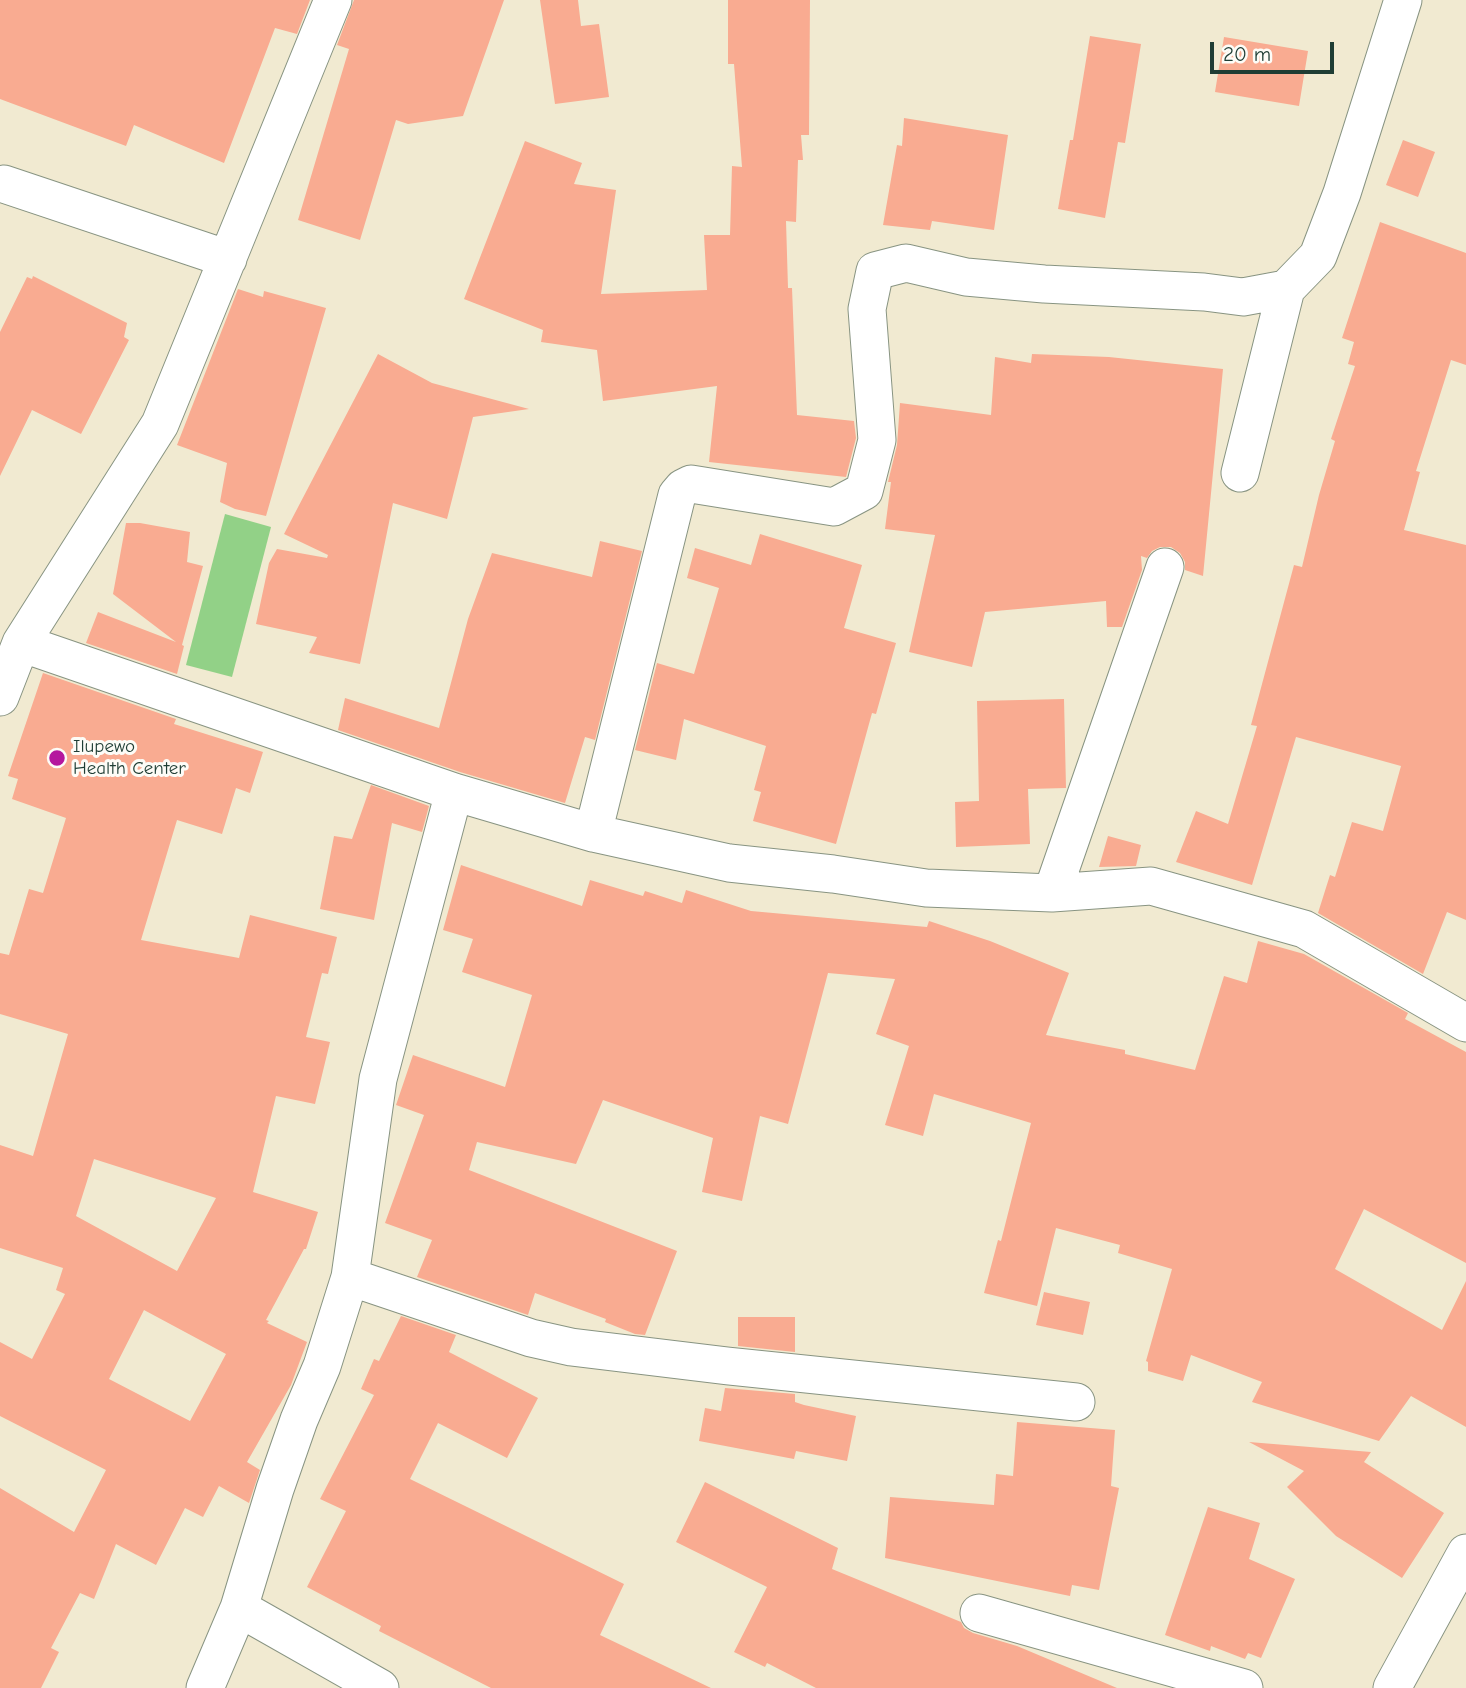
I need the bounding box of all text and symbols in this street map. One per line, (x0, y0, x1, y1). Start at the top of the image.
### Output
scale bar (1214, 28, 1338, 72)
text: 20 m (1223, 42, 1271, 66)
place label: Ilupewo Health Center (73, 736, 186, 780)
marker: Ilupewo Health Center (47, 748, 67, 768)

